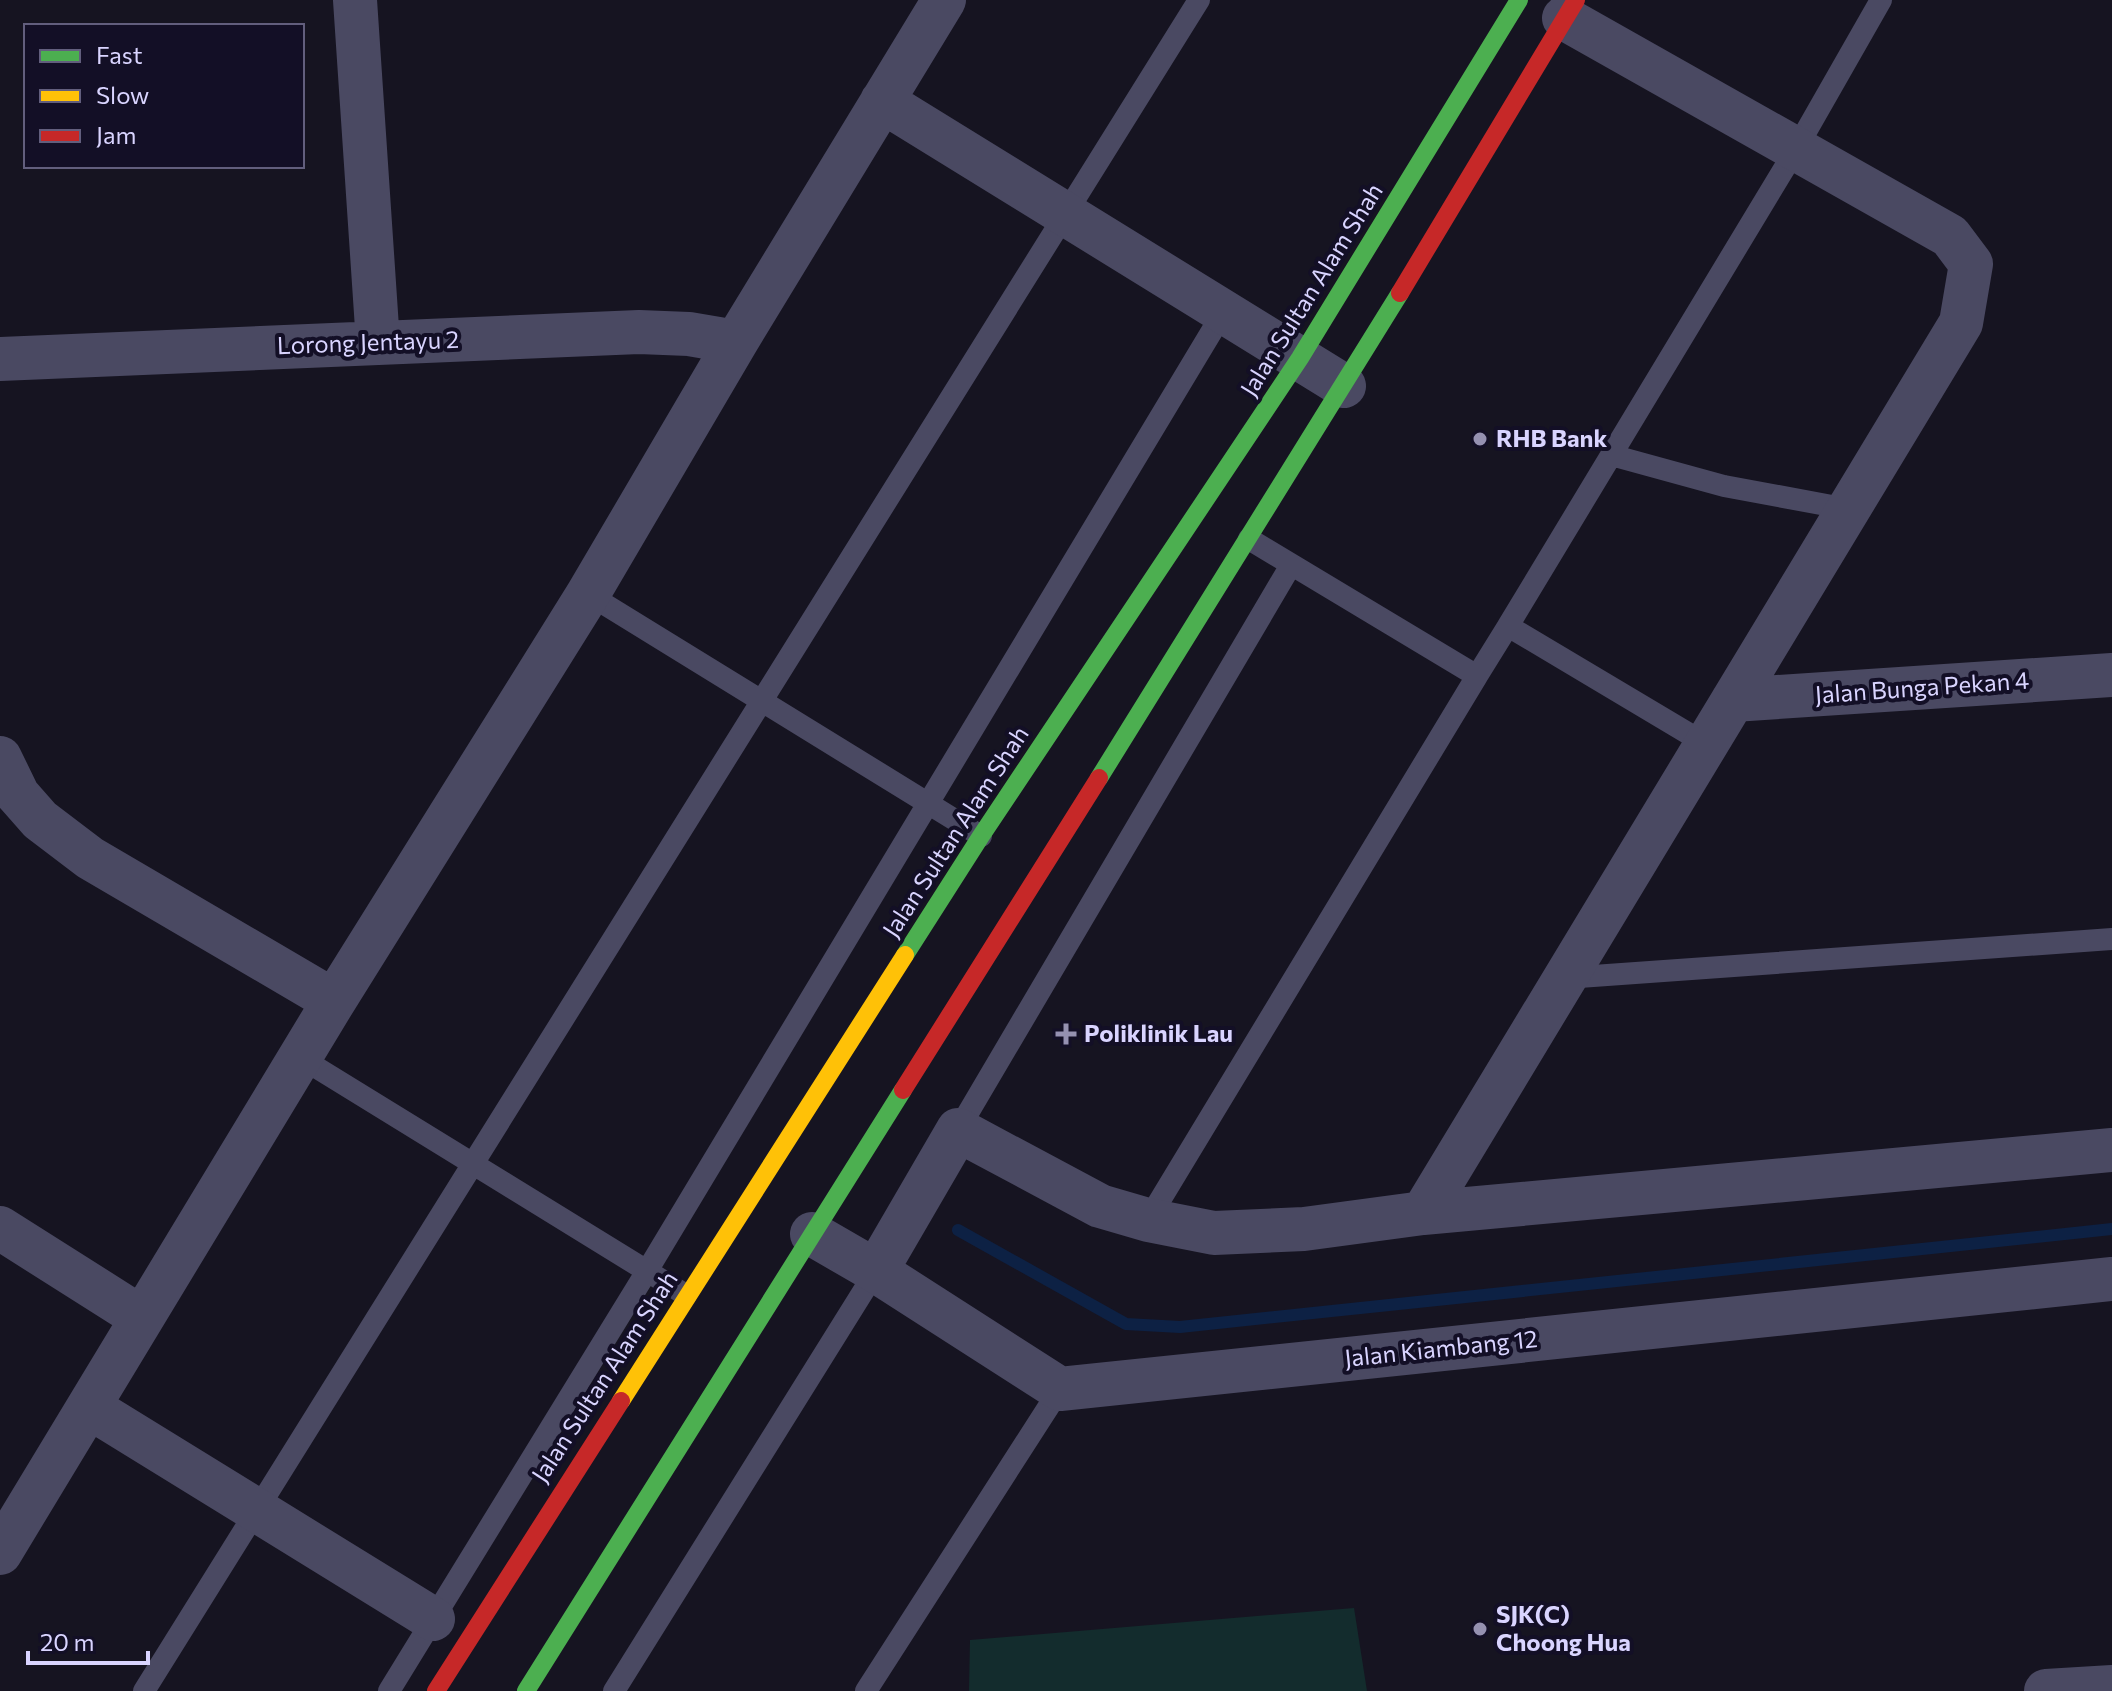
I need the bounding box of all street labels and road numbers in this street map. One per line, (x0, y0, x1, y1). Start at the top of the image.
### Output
street label: Jalan Sultan Alam Shah (1233, 177, 1388, 401)
street label: Lorong Jentayu 2 (276, 324, 459, 359)
street label: Jalan Bunga Pekan 4 (1814, 665, 2030, 708)
street label: Jalan Sultan Alam Shah (876, 720, 1034, 942)
street label: Jalan Sultan Alam Shah (525, 1265, 683, 1487)
street label: Jalan Kiambang 12 (1343, 1323, 1539, 1372)

